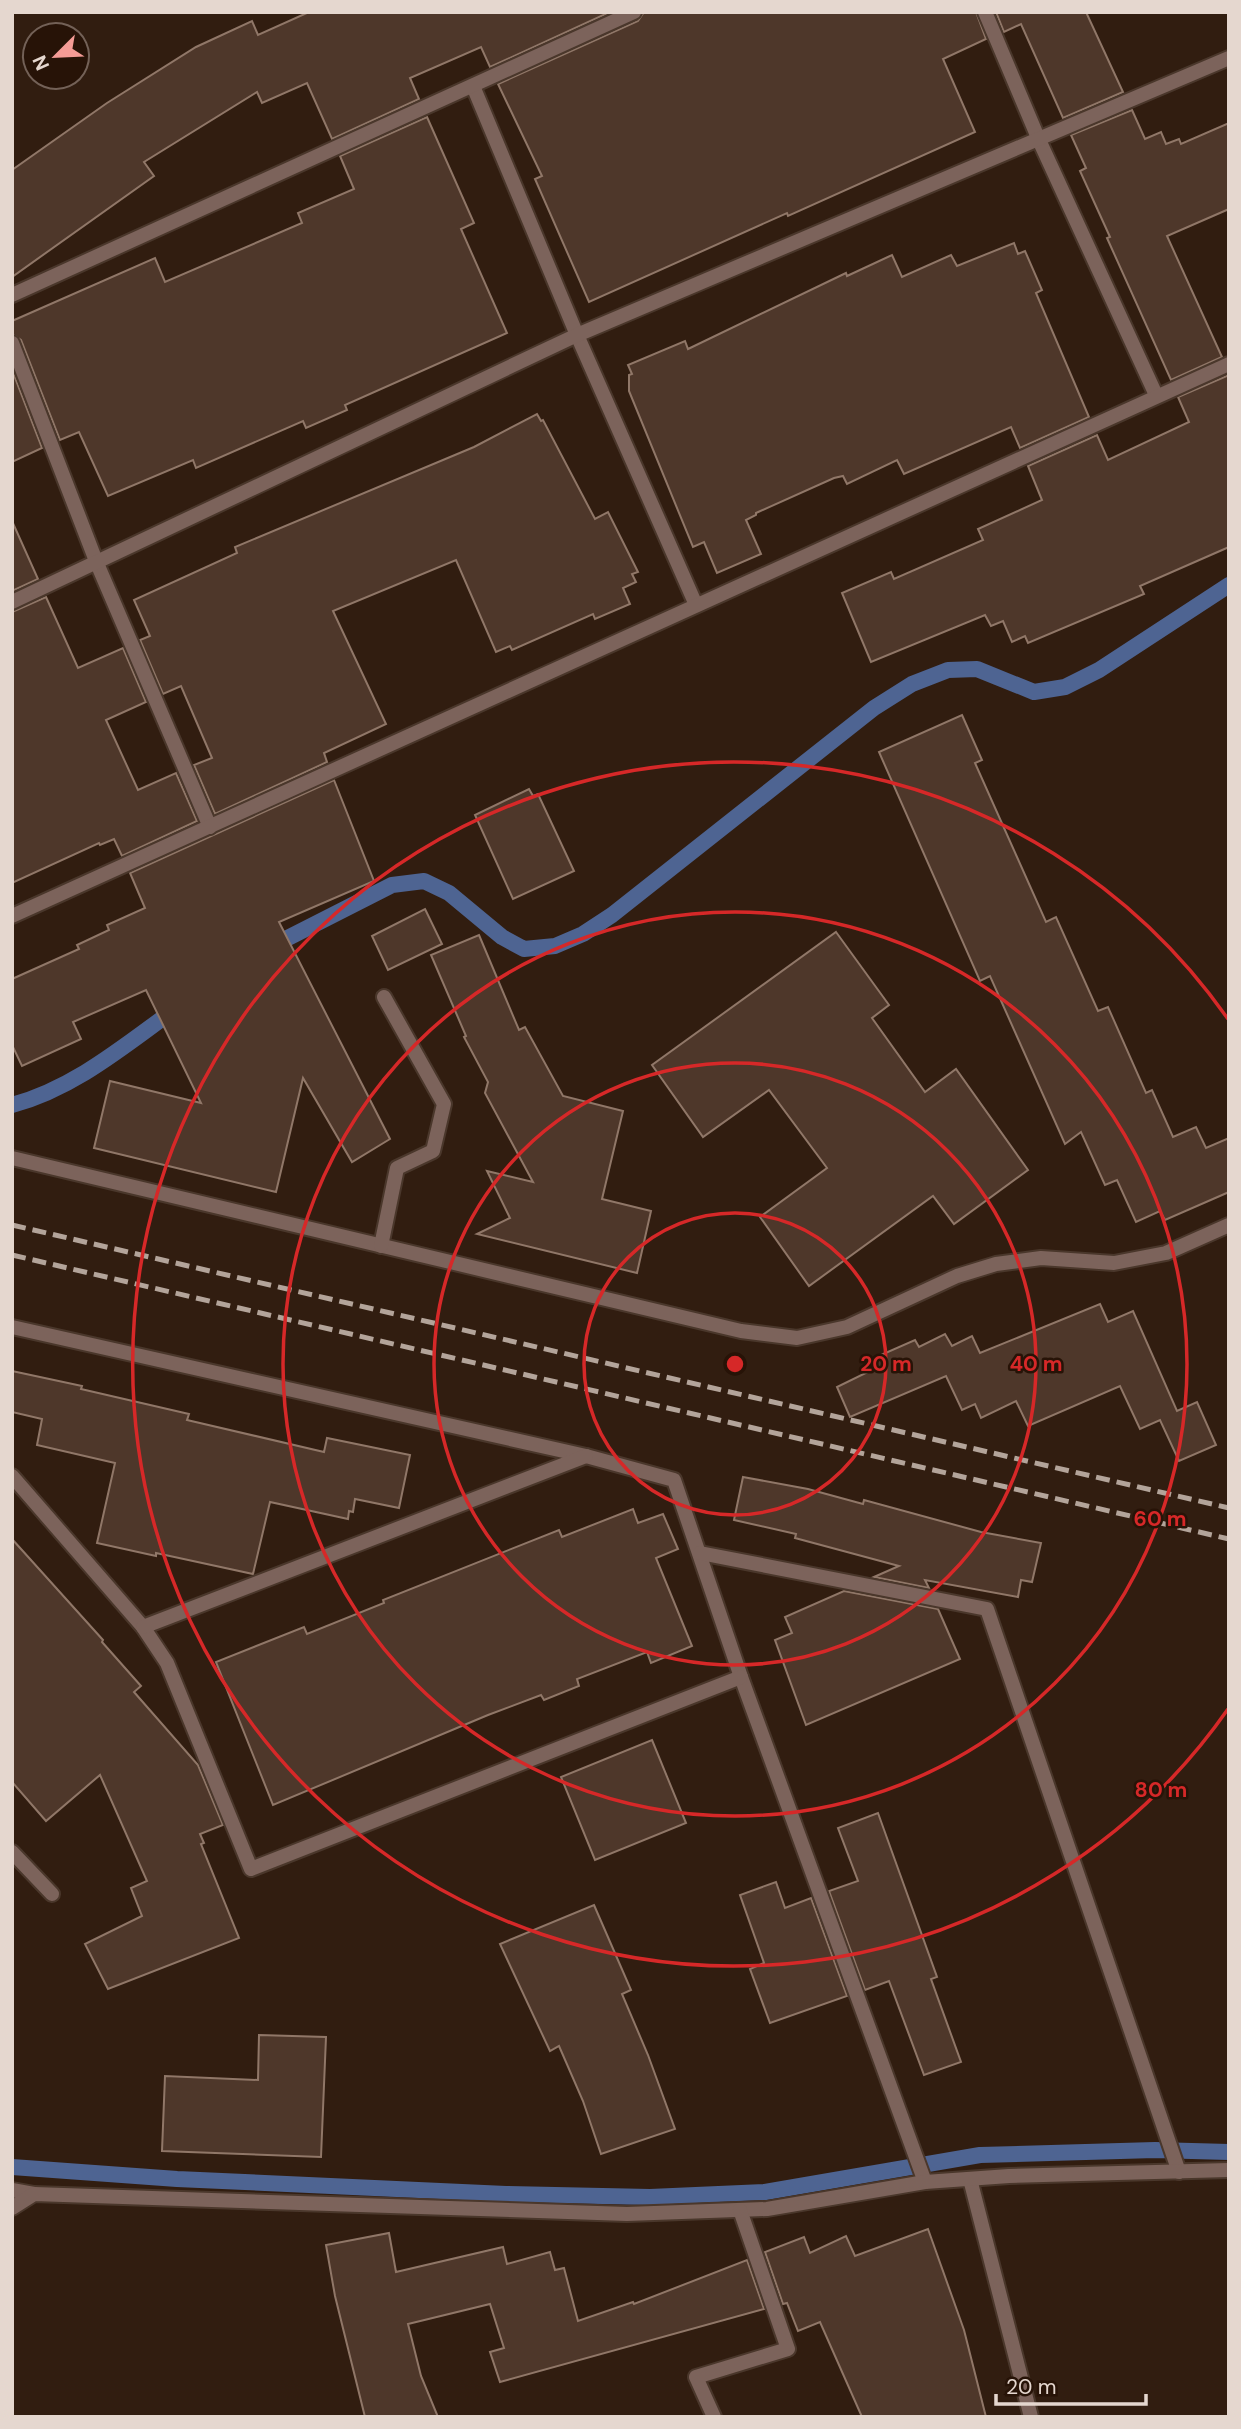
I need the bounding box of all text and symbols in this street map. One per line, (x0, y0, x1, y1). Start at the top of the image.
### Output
north arrow (21, 21, 91, 91)
text: N (27, 51, 55, 74)
text: 20 m (860, 1350, 912, 1378)
text: 40 m (1009, 1350, 1063, 1378)
centre of rings (723, 1352, 747, 1376)
text: 60 m (1134, 1505, 1186, 1533)
text: 80 m (1135, 1776, 1187, 1804)
scale bar (996, 2362, 1146, 2406)
text: 20 m (1006, 2373, 1057, 2401)

